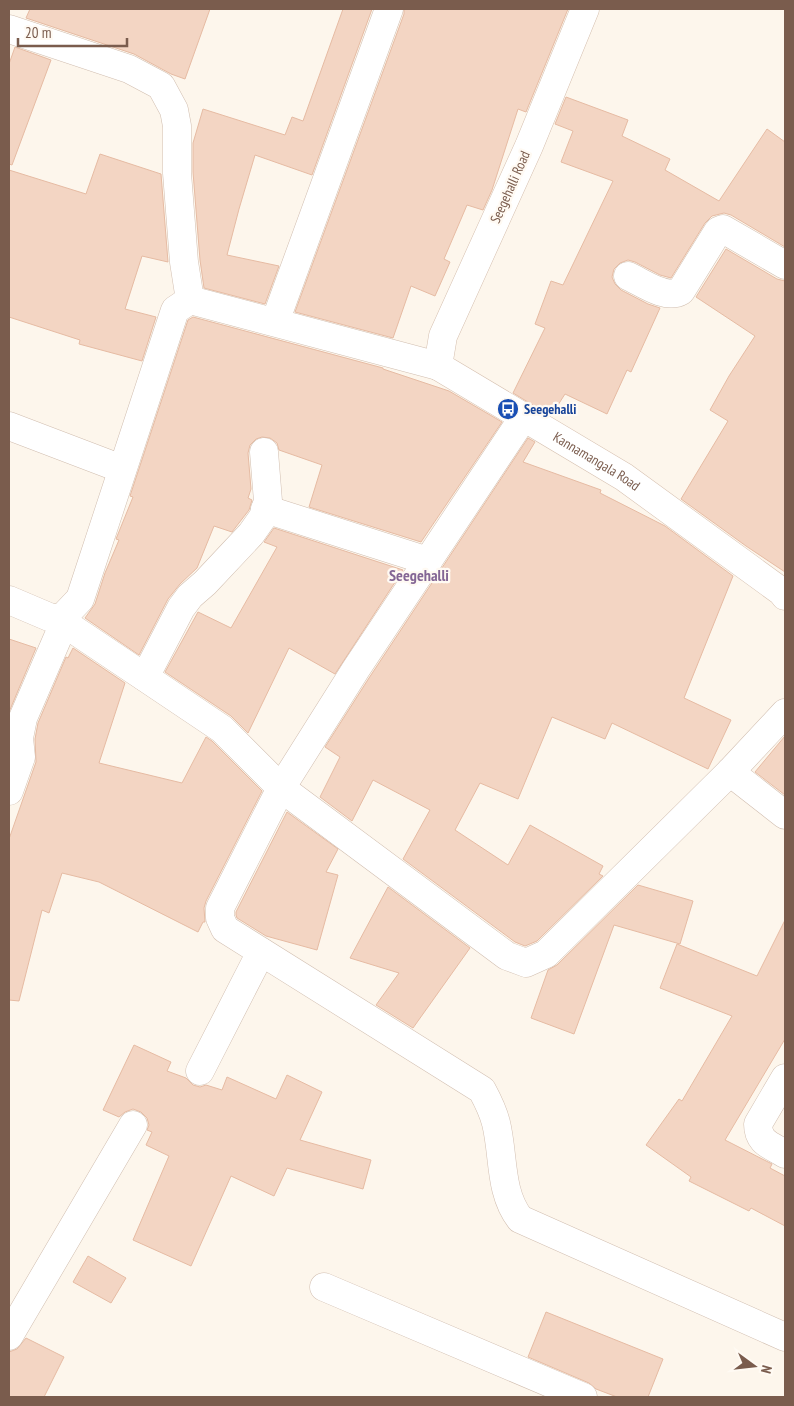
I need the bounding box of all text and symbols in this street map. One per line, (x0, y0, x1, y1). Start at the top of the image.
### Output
scale bar (18, 15, 126, 47)
text: 20 m (25, 23, 51, 42)
street label: Seegehalli Road (486, 148, 534, 226)
bus stop icon: Seegehalli (496, 397, 520, 421)
place label: Seegehalli (524, 400, 576, 418)
street label: Kannamangala Road (550, 428, 644, 495)
district label: Seegehalli (389, 565, 449, 585)
north arrow (729, 1341, 779, 1391)
text: N (757, 1363, 776, 1375)

